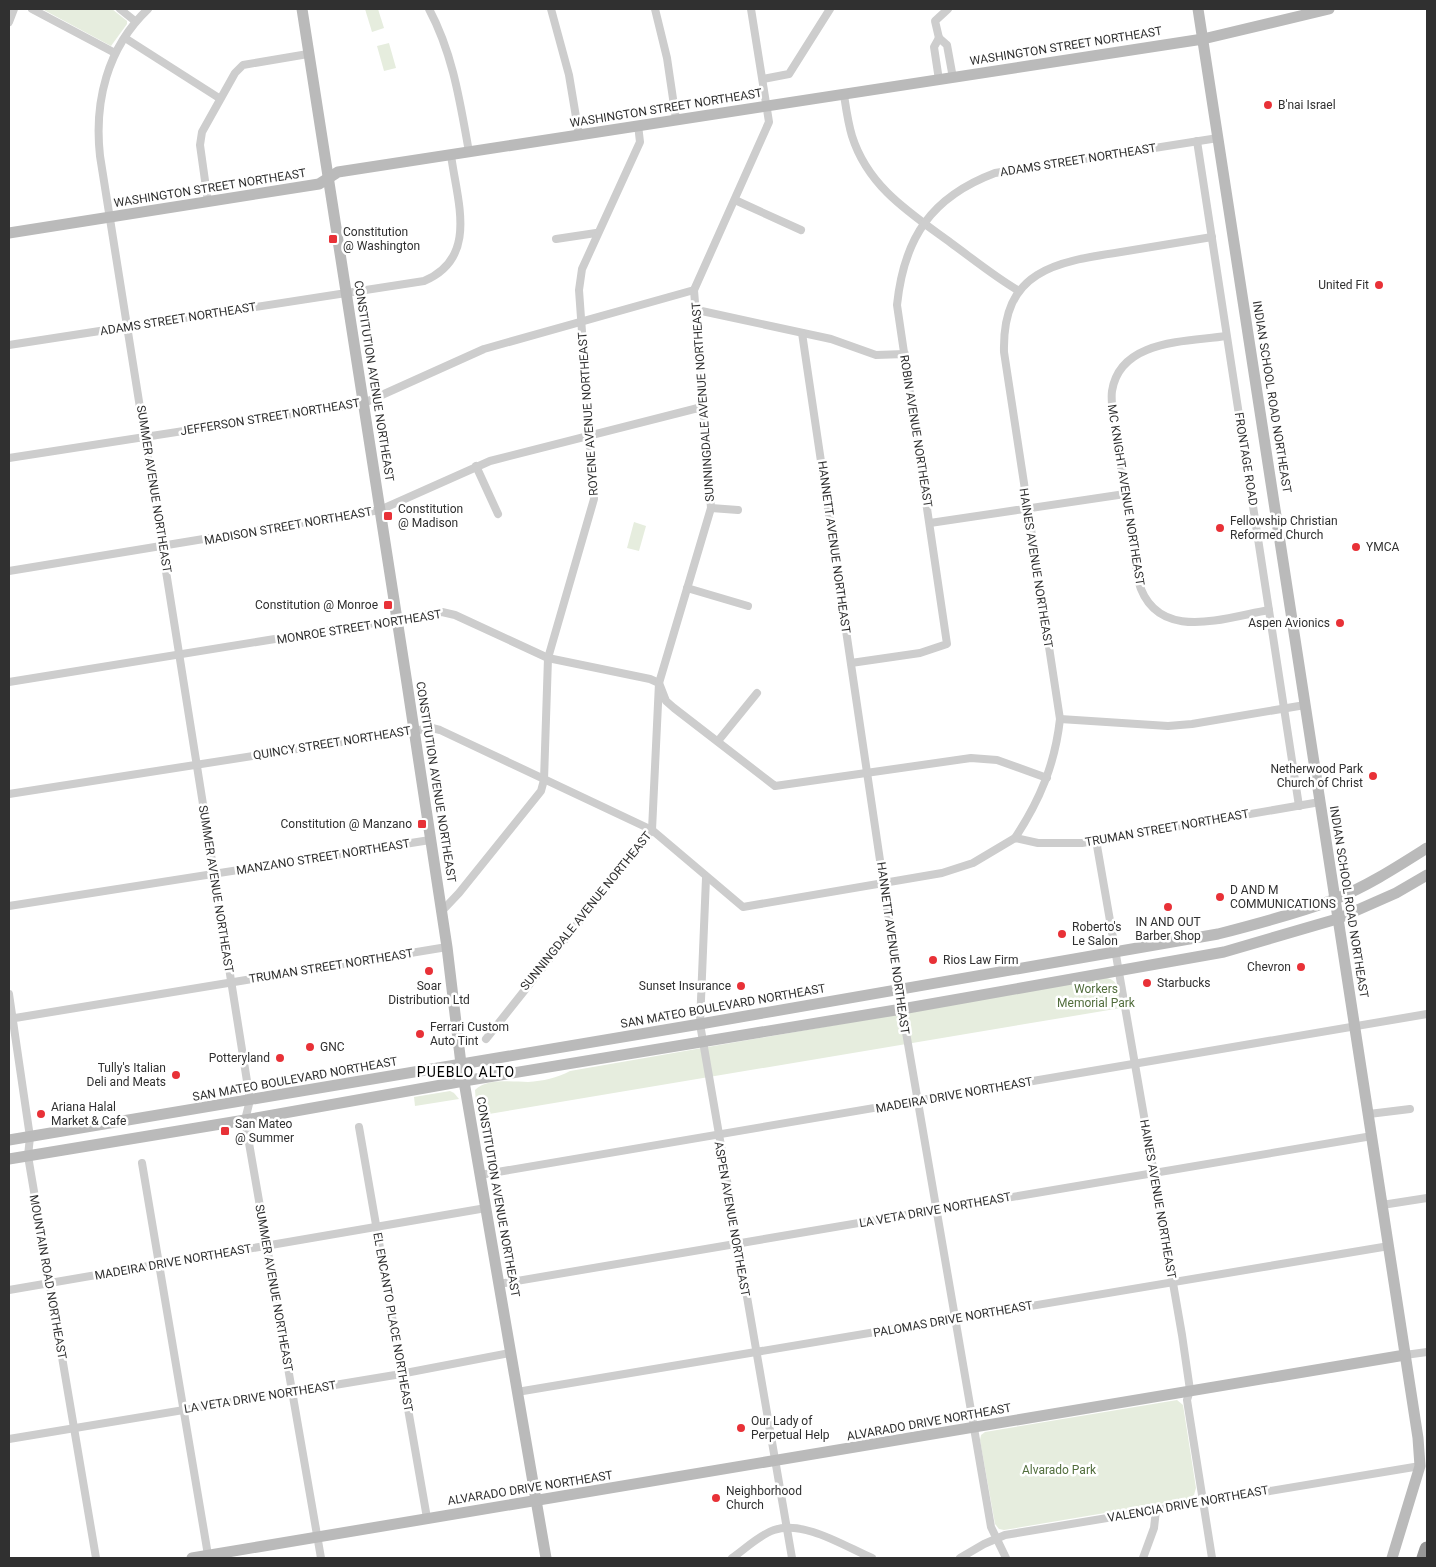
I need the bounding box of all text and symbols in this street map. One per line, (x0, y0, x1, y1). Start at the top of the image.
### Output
street label: WASHINGTON STREET NORTHEAST (969, 24, 1163, 68)
street label: WASHINGTON STREET NORTHEAST (569, 86, 763, 130)
place label: B'nai Israel (1278, 98, 1336, 112)
marker: B'nai Israel (1262, 99, 1274, 111)
street label: ADAMS STREET NORTHEAST (999, 141, 1157, 179)
street label: WASHINGTON STREET NORTHEAST (113, 166, 307, 210)
place label: Constitution @ Washington (343, 225, 420, 253)
marker: Constitution @ Washington (327, 233, 339, 245)
place label: United Fit (1318, 278, 1369, 292)
street label: CONSTITUTION AVENUE NORTHEAST (351, 279, 397, 483)
marker: United Fit (1373, 279, 1385, 291)
street label: ADAMS STREET NORTHEAST (99, 300, 257, 338)
street label: INDIAN SCHOOL ROAD NORTHEAST (1250, 300, 1294, 494)
street label: SUNNINGDALE AVENUE NORTHEAST (689, 302, 717, 502)
street label: ROYENE AVENUE NORTHEAST (575, 332, 601, 496)
street label: ROBIN AVENUE NORTHEAST (897, 354, 935, 508)
street label: JEFFERSON STREET NORTHEAST (179, 396, 361, 438)
street label: MC KNIGHT AVENUE NORTHEAST (1105, 403, 1147, 587)
street label: SUMMER AVENUE NORTHEAST (134, 404, 174, 574)
street label: FRONTAGE ROAD (1232, 411, 1260, 507)
street label: HANNETT AVENUE NORTHEAST (815, 460, 853, 634)
street label: HAINES AVENUE NORTHEAST (1016, 487, 1056, 649)
place label: Constitution @ Madison (398, 502, 463, 530)
street label: MADISON STREET NORTHEAST (203, 504, 373, 548)
marker: Constitution @ Madison (382, 510, 394, 522)
place label: Fellowship Christian Reformed Church (1230, 514, 1338, 542)
marker: Fellowship Christian Reformed Church (1214, 522, 1226, 534)
place label: YMCA (1366, 540, 1399, 554)
marker: YMCA (1350, 541, 1362, 553)
place label: Constitution @ Monroe (255, 598, 378, 612)
marker: Constitution @ Monroe (382, 599, 394, 611)
street label: MONROE STREET NORTHEAST (276, 607, 442, 647)
place label: Aspen Avionics (1248, 616, 1330, 630)
marker: Aspen Avionics (1334, 617, 1346, 629)
street label: CONSTITUTION AVENUE NORTHEAST (413, 680, 459, 884)
street label: QUINCY STREET NORTHEAST (252, 724, 412, 762)
place label: Netherwood Park Church of Christ (1270, 762, 1364, 790)
marker: Netherwood Park Church of Christ (1367, 770, 1379, 782)
street label: SUMMER AVENUE NORTHEAST (196, 804, 236, 974)
street label: INDIAN SCHOOL ROAD NORTHEAST (1327, 805, 1371, 999)
street label: TRUMAN STREET NORTHEAST (1084, 807, 1250, 849)
place label: Constitution @ Manzano (281, 817, 412, 831)
marker: Constitution @ Manzano (416, 818, 428, 830)
street label: SUNNINGDALE AVENUE NORTHEAST (518, 829, 654, 993)
street label: MANZANO STREET NORTHEAST (235, 836, 411, 878)
street label: HANNETT AVENUE NORTHEAST (874, 861, 912, 1035)
place label: D AND M COMMUNICATIONS (1230, 883, 1336, 911)
marker: D AND M COMMUNICATIONS (1214, 891, 1226, 903)
marker: IN AND OUT Barber Shop (1162, 901, 1174, 913)
place label: IN AND OUT Barber Shop (1135, 915, 1201, 943)
place label: Roberto's Le Salon (1072, 920, 1121, 948)
marker: Roberto's Le Salon (1056, 928, 1068, 940)
street label: TRUMAN STREET NORTHEAST (248, 946, 414, 986)
place label: Rios Law Firm (943, 953, 1018, 967)
marker: Rios Law Firm (927, 954, 939, 966)
place label: Chevron (1247, 960, 1291, 974)
marker: Chevron (1295, 961, 1307, 973)
marker: Soar Distribution Ltd (423, 965, 435, 977)
place label: Starbucks (1157, 976, 1211, 990)
marker: Starbucks (1141, 977, 1153, 989)
place label: Soar Distribution Ltd (388, 979, 470, 1007)
place label: Sunset Insurance (639, 979, 731, 993)
marker: Sunset Insurance (735, 980, 747, 992)
street label: SAN MATEO BOULEVARD NORTHEAST (619, 981, 827, 1031)
park label: Workers Memorial Park (1057, 982, 1136, 1010)
place label: Ferrari Custom Auto Tint (430, 1020, 509, 1048)
marker: Ferrari Custom Auto Tint (414, 1028, 426, 1040)
place label: GNC (320, 1040, 345, 1054)
marker: GNC (304, 1041, 316, 1053)
place label: Potteryland (209, 1051, 270, 1065)
marker: Potteryland (274, 1052, 286, 1064)
street label: SAN MATEO BOULEVARD NORTHEAST (191, 1054, 399, 1104)
place label: Tully's Italian Deli and Meats (87, 1061, 166, 1089)
district label: PUEBLO ALTO (417, 1064, 515, 1080)
marker: Tully's Italian Deli and Meats (170, 1069, 182, 1081)
street label: MADEIRA DRIVE NORTHEAST (875, 1074, 1033, 1116)
street label: CONSTITUTION AVENUE NORTHEAST (473, 1096, 523, 1298)
place label: Ariana Halal Market & Cafe (51, 1100, 126, 1128)
marker: Ariana Halal Market & Cafe (35, 1108, 47, 1120)
place label: San Mateo @ Summer (235, 1117, 294, 1145)
street label: HAINES AVENUE NORTHEAST (1137, 1118, 1179, 1280)
marker: San Mateo @ Summer (219, 1125, 231, 1137)
street label: ASPEN AVENUE NORTHEAST (711, 1140, 753, 1298)
street label: LA VETA DRIVE NORTHEAST (858, 1190, 1012, 1230)
street label: MOUNTAIN ROAD NORTHEAST (27, 1194, 69, 1360)
street label: SUMMER AVENUE NORTHEAST (252, 1203, 296, 1373)
street label: EL ENCANTO PLACE NORTHEAST (370, 1231, 416, 1413)
street label: MADEIRA DRIVE NORTHEAST (94, 1241, 252, 1283)
street label: PALOMAS DRIVE NORTHEAST (872, 1298, 1034, 1340)
street label: LA VETA DRIVE NORTHEAST (183, 1378, 337, 1416)
street label: ALVARADO DRIVE NORTHEAST (846, 1401, 1012, 1443)
place label: Our Lady of Perpetual Help (751, 1414, 830, 1442)
marker: Our Lady of Perpetual Help (735, 1422, 747, 1434)
park label: Alvarado Park (1022, 1463, 1097, 1477)
street label: ALVARADO DRIVE NORTHEAST (446, 1468, 614, 1508)
street label: VALENCIA DRIVE NORTHEAST (1106, 1483, 1270, 1525)
place label: Neighborhood Church (726, 1484, 802, 1512)
marker: Neighborhood Church (710, 1492, 722, 1504)

